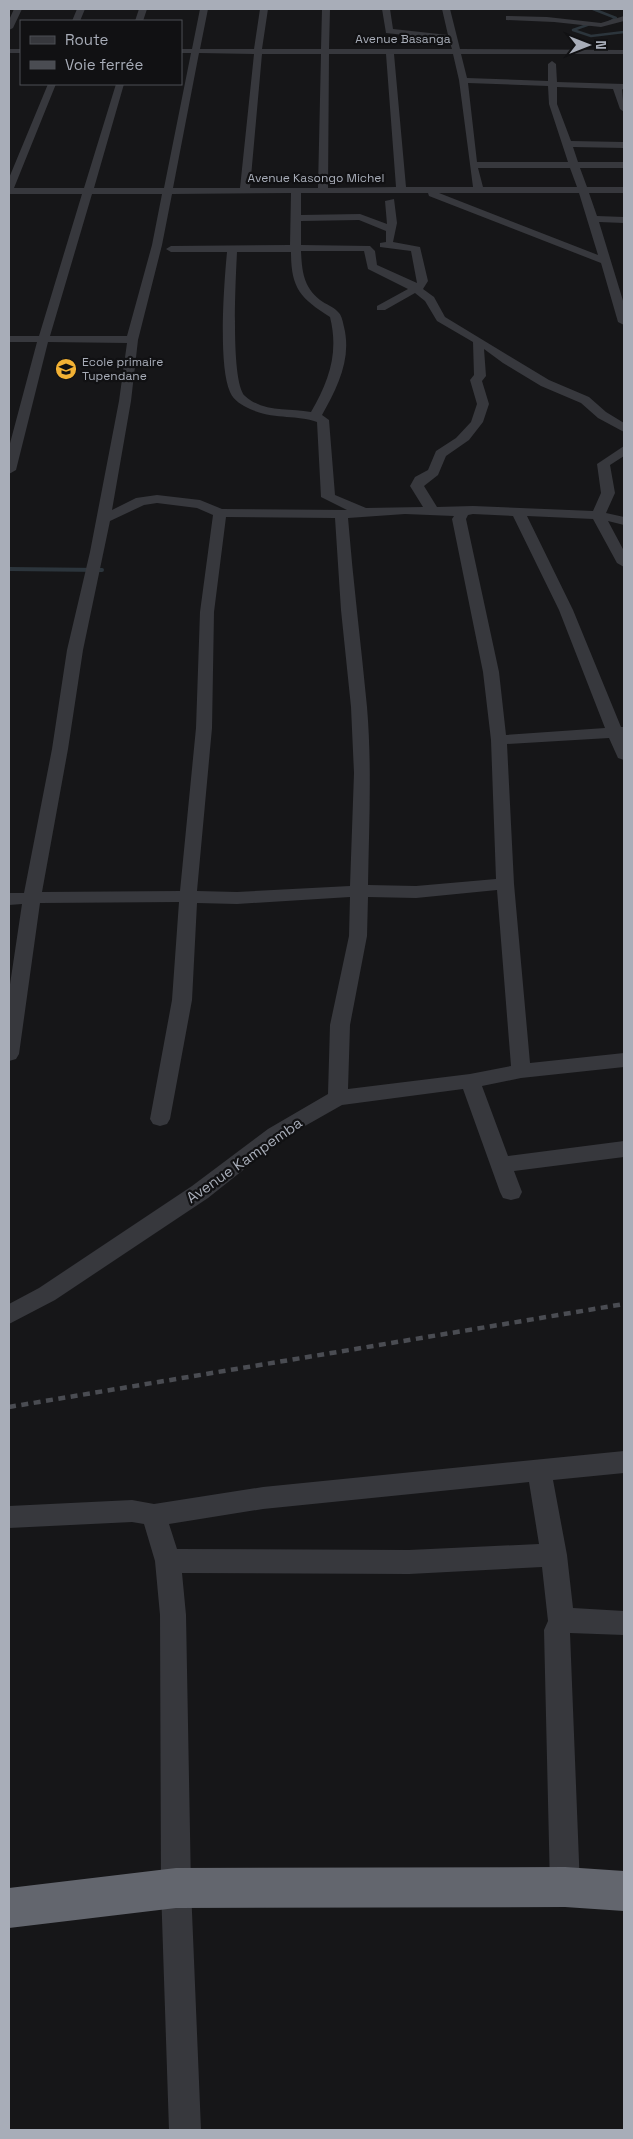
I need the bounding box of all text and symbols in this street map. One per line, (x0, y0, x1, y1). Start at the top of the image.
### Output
legend (20, 20, 182, 85)
north arrow (563, 20, 613, 70)
text: Route (65, 30, 109, 49)
street label: Avenue Basanga (355, 31, 451, 47)
text: N (592, 40, 610, 50)
text: Voie ferrée (65, 55, 143, 74)
street label: Avenue Kasongo Michel (248, 170, 384, 186)
place label: Ecole primaire Tupendane (82, 354, 163, 384)
school or university icon: Ecole primaire Tupendane (54, 357, 78, 381)
street label: Avenue Kampemba (182, 1113, 306, 1207)

